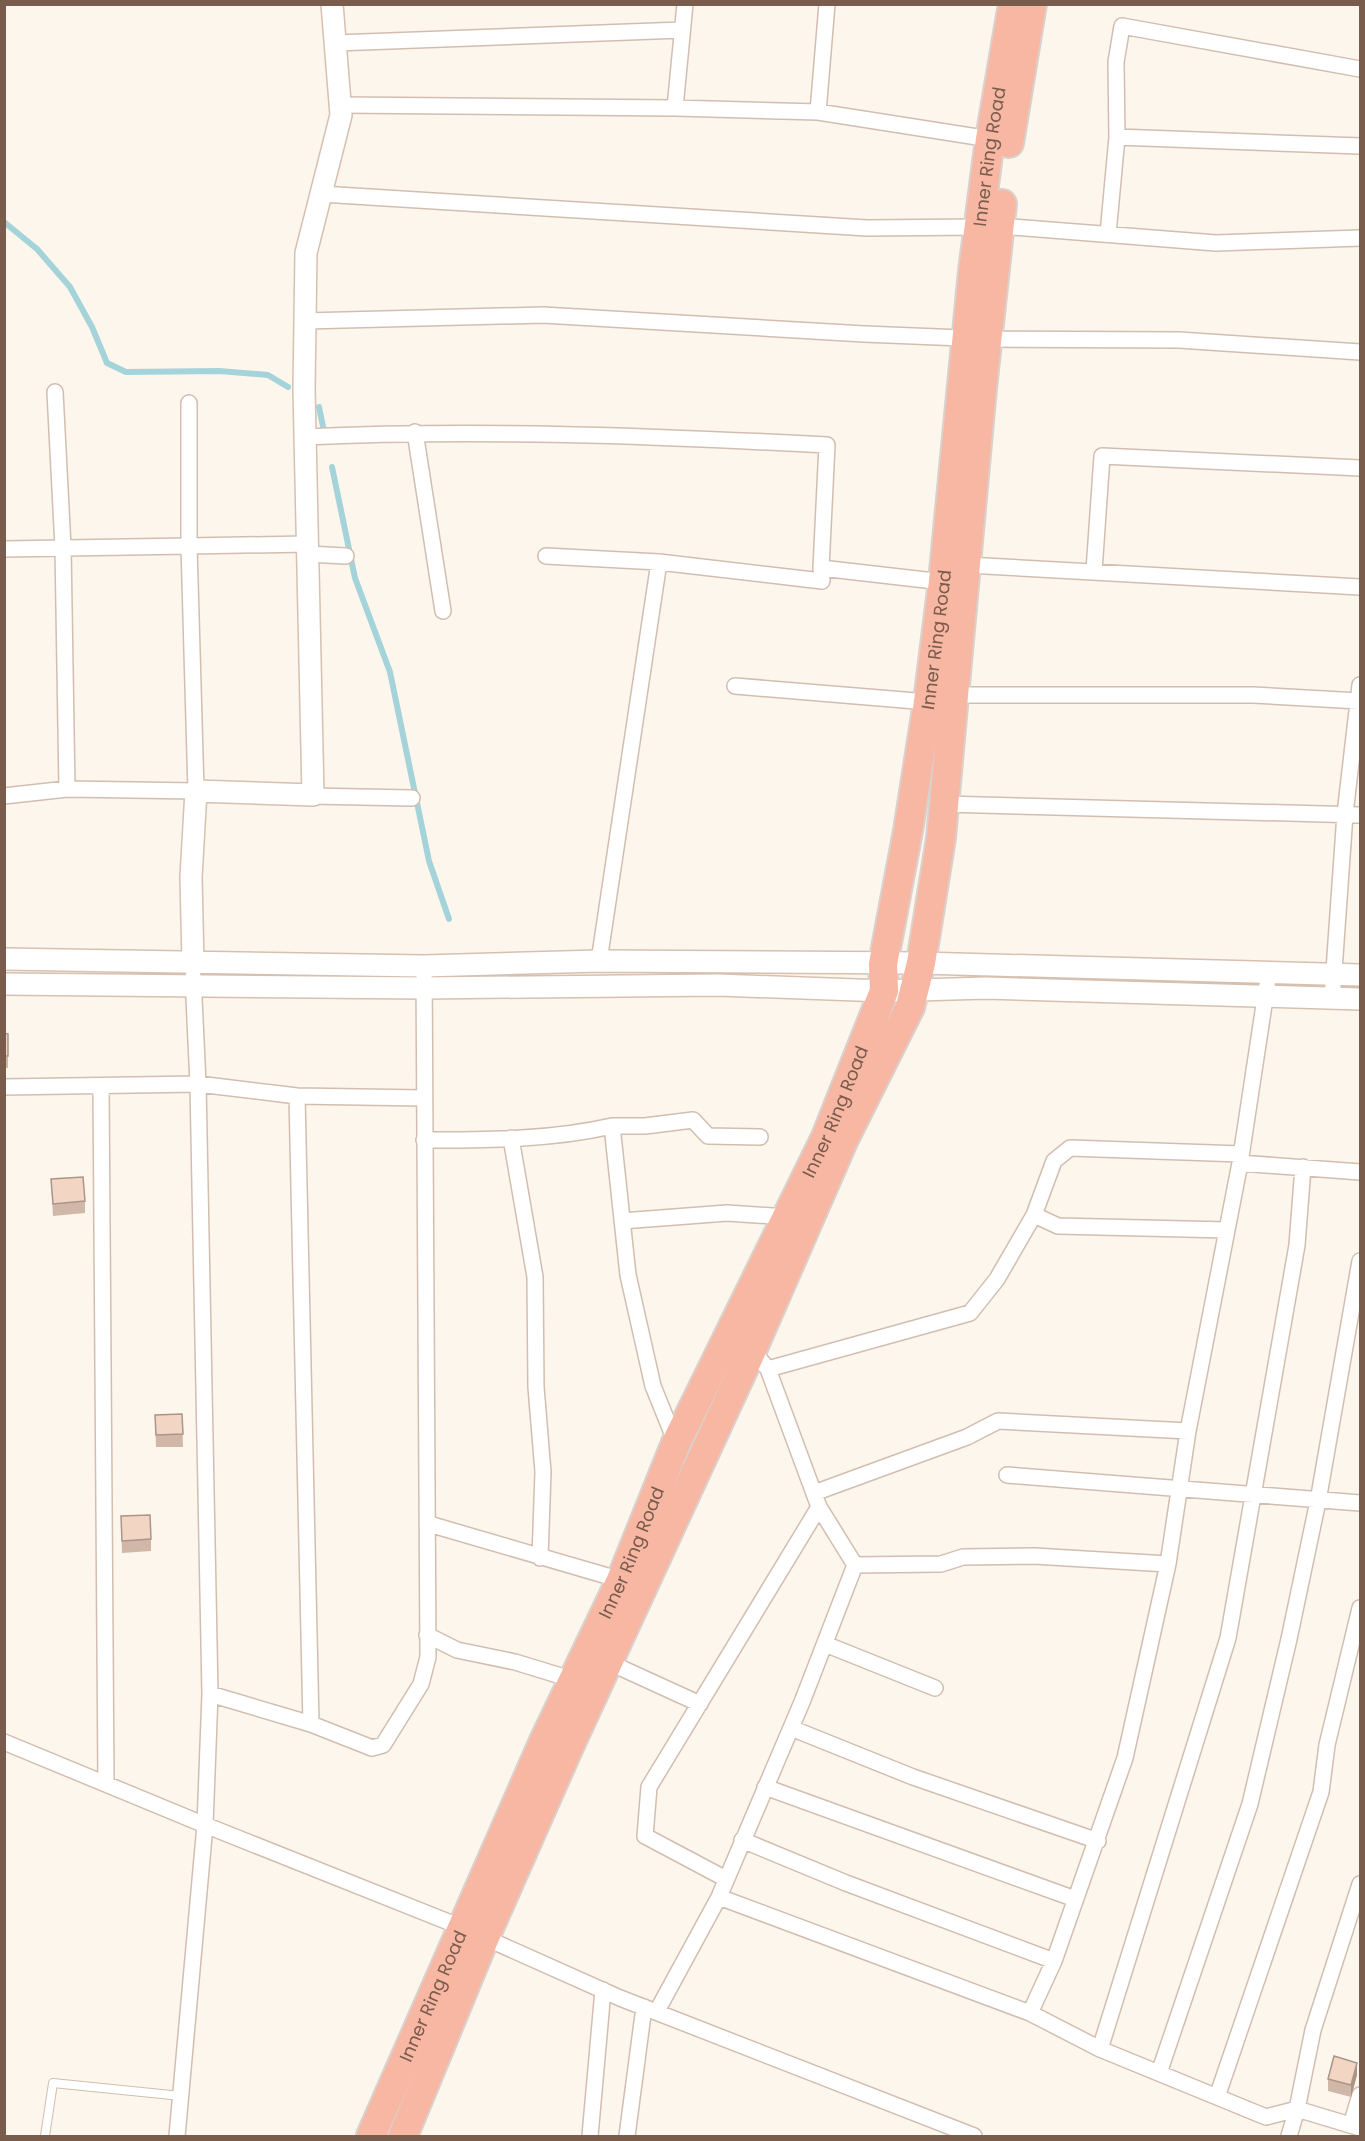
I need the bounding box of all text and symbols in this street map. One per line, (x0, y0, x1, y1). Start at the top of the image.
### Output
street label: Inner Ring Road (966, 85, 1011, 228)
street label: Inner Ring Road (914, 568, 957, 711)
street label: Inner Ring Road (796, 1042, 874, 1182)
street label: Inner Ring Road (592, 1483, 670, 1623)
street label: Inner Ring Road (393, 1926, 472, 2065)

